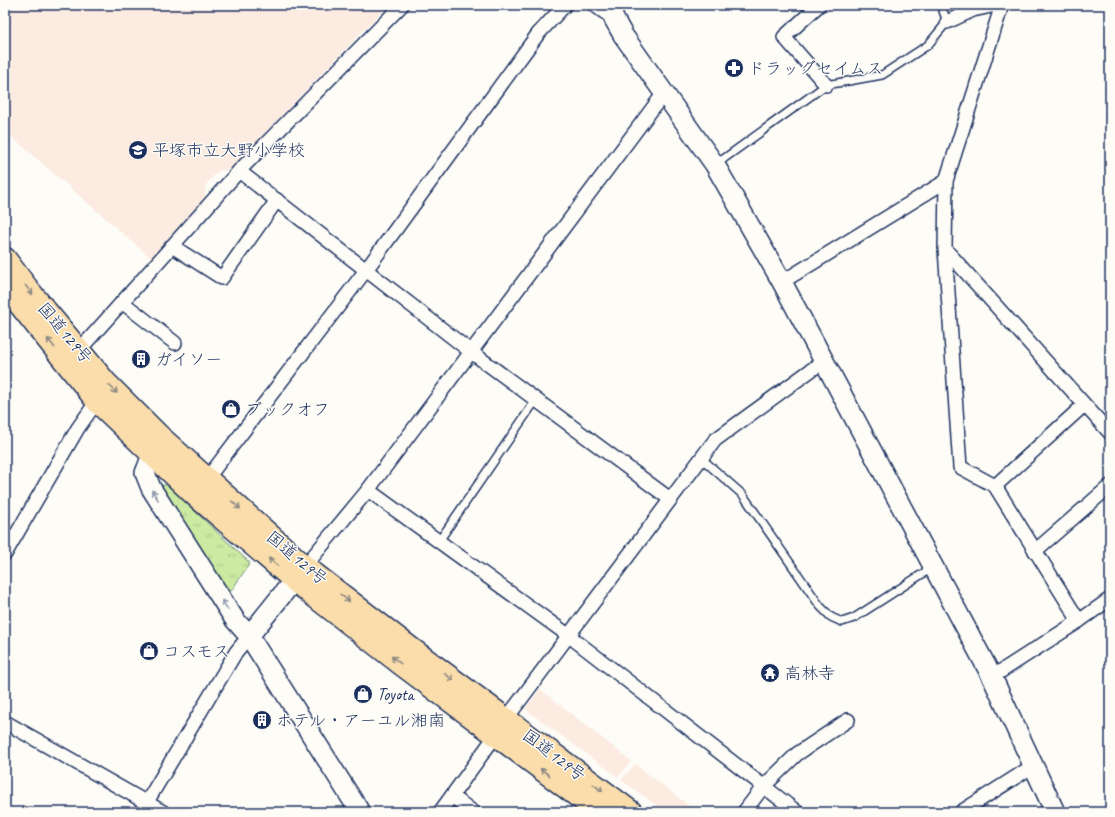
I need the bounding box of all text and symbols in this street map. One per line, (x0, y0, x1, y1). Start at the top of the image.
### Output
pharmacy icon: ドラッグセイムス (723, 57, 745, 79)
place label: ドラッグセイムス (748, 58, 883, 79)
school or university icon: 平塚市立大野小学校 (127, 139, 149, 161)
place label: 平塚市立大野小学校 (152, 140, 305, 161)
one-way arrow (24, 285, 33, 296)
street label: 国道129号 (33, 298, 97, 368)
one-way arrow (46, 338, 55, 348)
building icon: ガイソー (130, 348, 152, 370)
place label: ガイソー (155, 349, 222, 370)
one-way arrow (108, 384, 117, 394)
shop icon: ブックオフ (220, 398, 242, 420)
place label: ブックオフ (245, 399, 330, 420)
one-way arrow (151, 490, 159, 501)
one-way arrow (231, 500, 241, 510)
street label: 国道129号 (262, 526, 332, 590)
one-way arrow (267, 558, 278, 567)
one-way arrow (340, 594, 351, 603)
one-way arrow (221, 599, 229, 611)
shop icon: コスモス (138, 640, 160, 662)
place label: コスモス (163, 641, 230, 662)
one-way arrow (391, 656, 402, 665)
temple icon: 高林寺 (759, 662, 781, 684)
place label: 高林寺 (784, 663, 835, 684)
one-way arrow (443, 673, 454, 681)
shop icon: Toyota (352, 683, 374, 705)
place label: Toyota (377, 684, 416, 705)
building icon: ホテル・アーユル湘南 (251, 709, 273, 731)
place label: ホテル・アーユル湘南 (276, 710, 445, 731)
street label: 国道129号 (518, 724, 590, 786)
one-way arrow (540, 768, 551, 776)
one-way arrow (593, 784, 604, 792)

